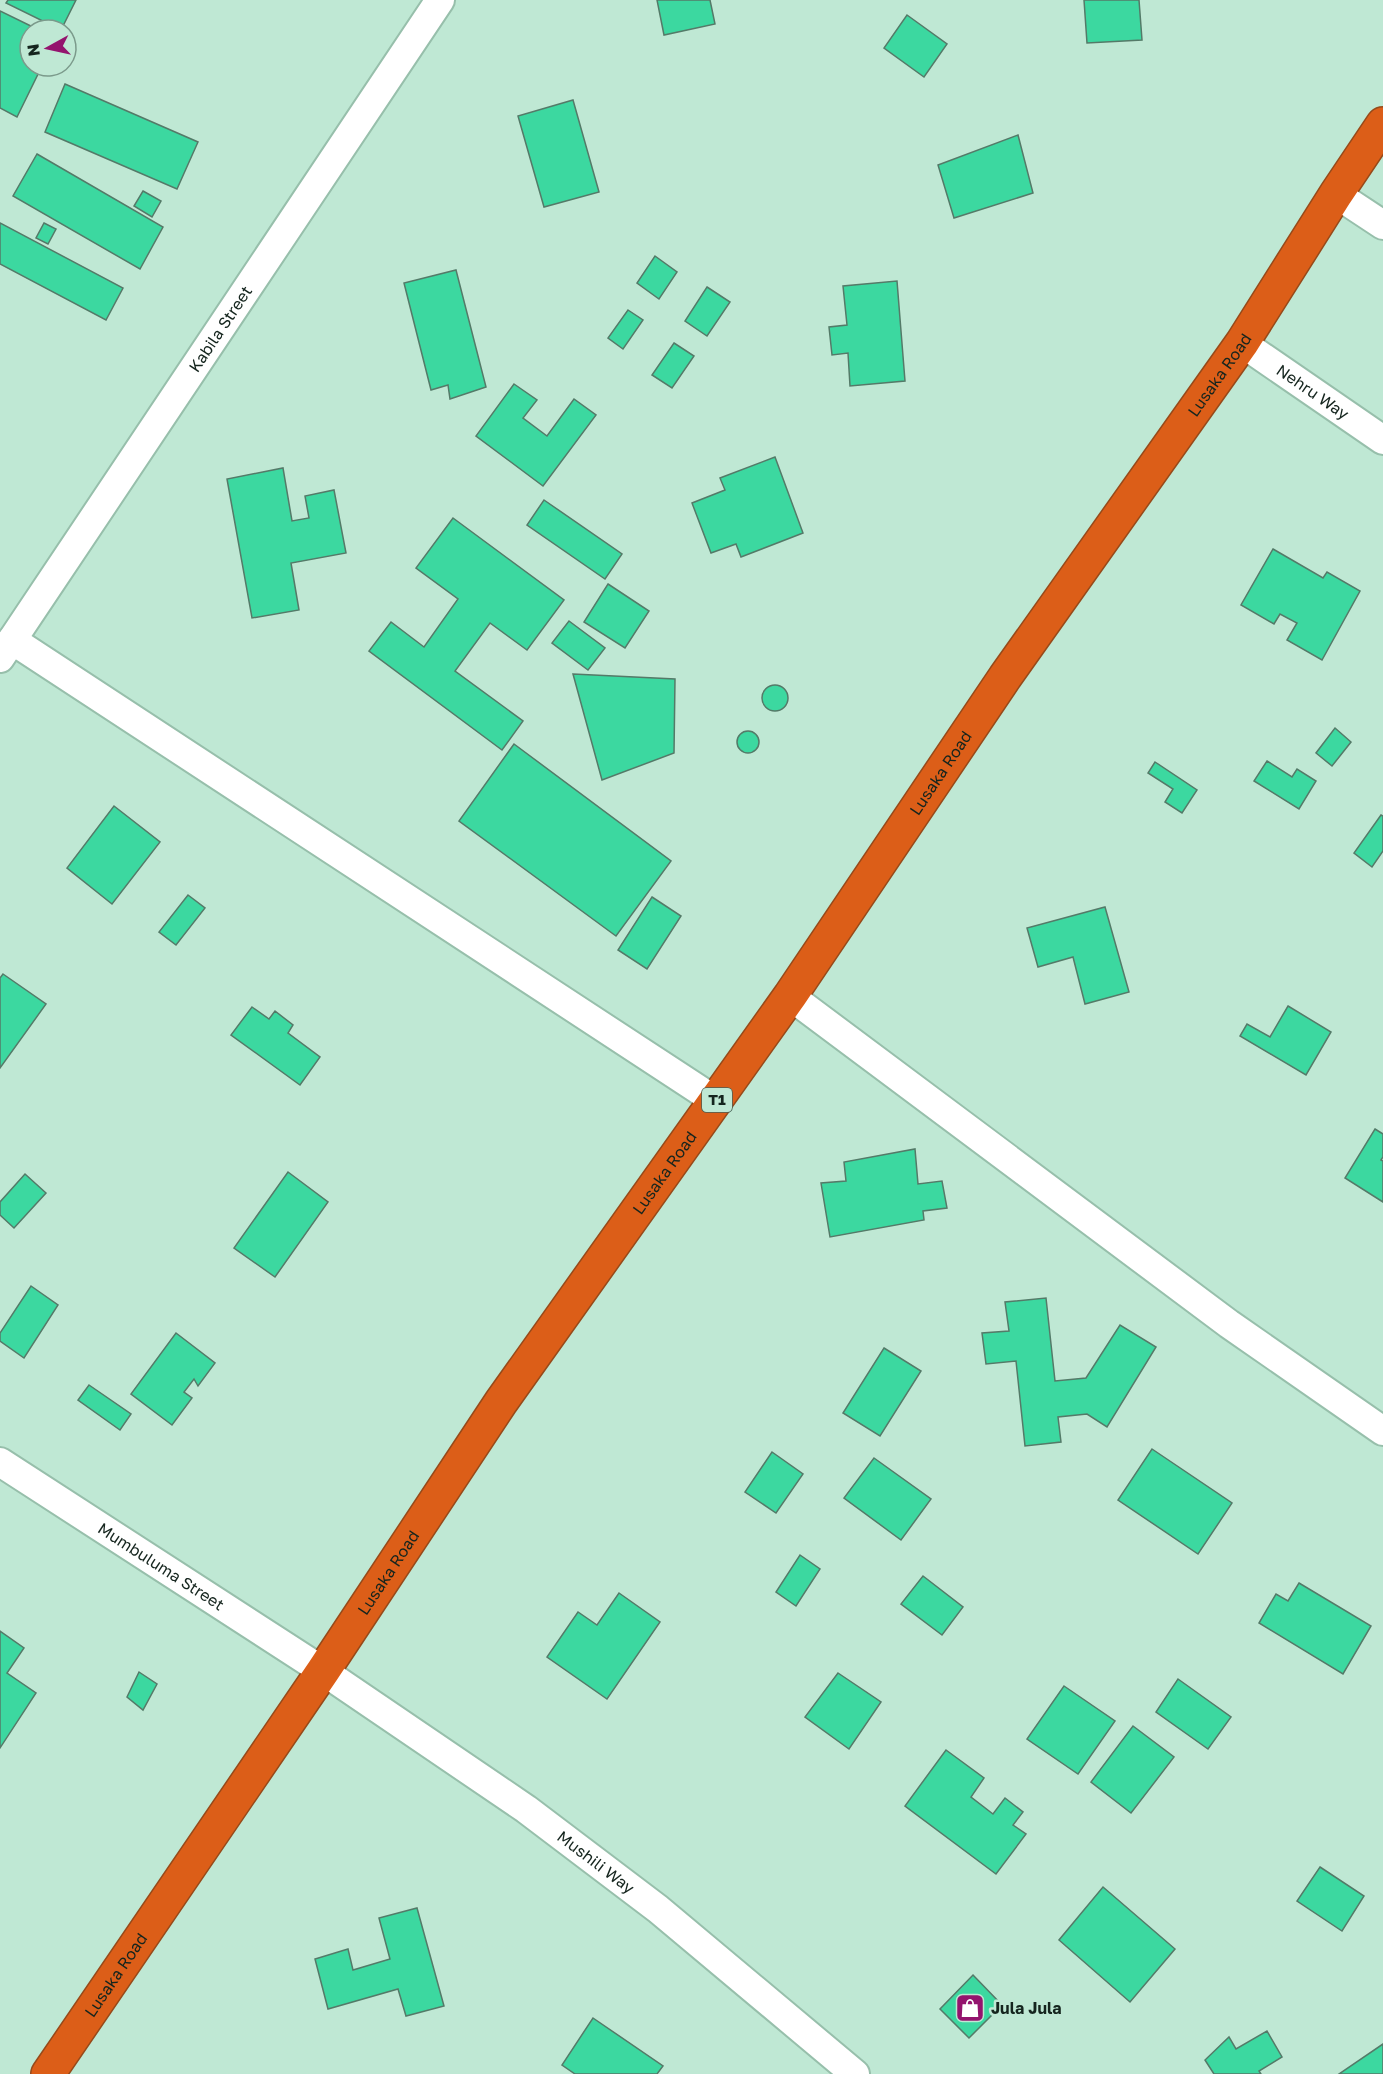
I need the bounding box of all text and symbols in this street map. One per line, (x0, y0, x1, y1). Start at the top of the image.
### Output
north arrow (18, 18, 78, 78)
text: N (22, 43, 44, 58)
street label: Kabila Street (184, 282, 256, 376)
street label: Lusaka Road (1183, 330, 1256, 420)
street label: Nehru Way (1273, 360, 1353, 424)
street label: Lusaka Road (905, 727, 976, 819)
road number: T1 (702, 1088, 732, 1112)
street label: Lusaka Road (628, 1127, 701, 1218)
street label: Mumbuluma Street (94, 1518, 228, 1615)
street label: Lusaka Road (353, 1526, 423, 1619)
street label: Mushili Way (553, 1826, 639, 1898)
street label: Lusaka Road (80, 1929, 151, 2021)
shop icon: Jula Jula (954, 1992, 986, 2024)
place label: Jula Jula (991, 1998, 1062, 2018)

